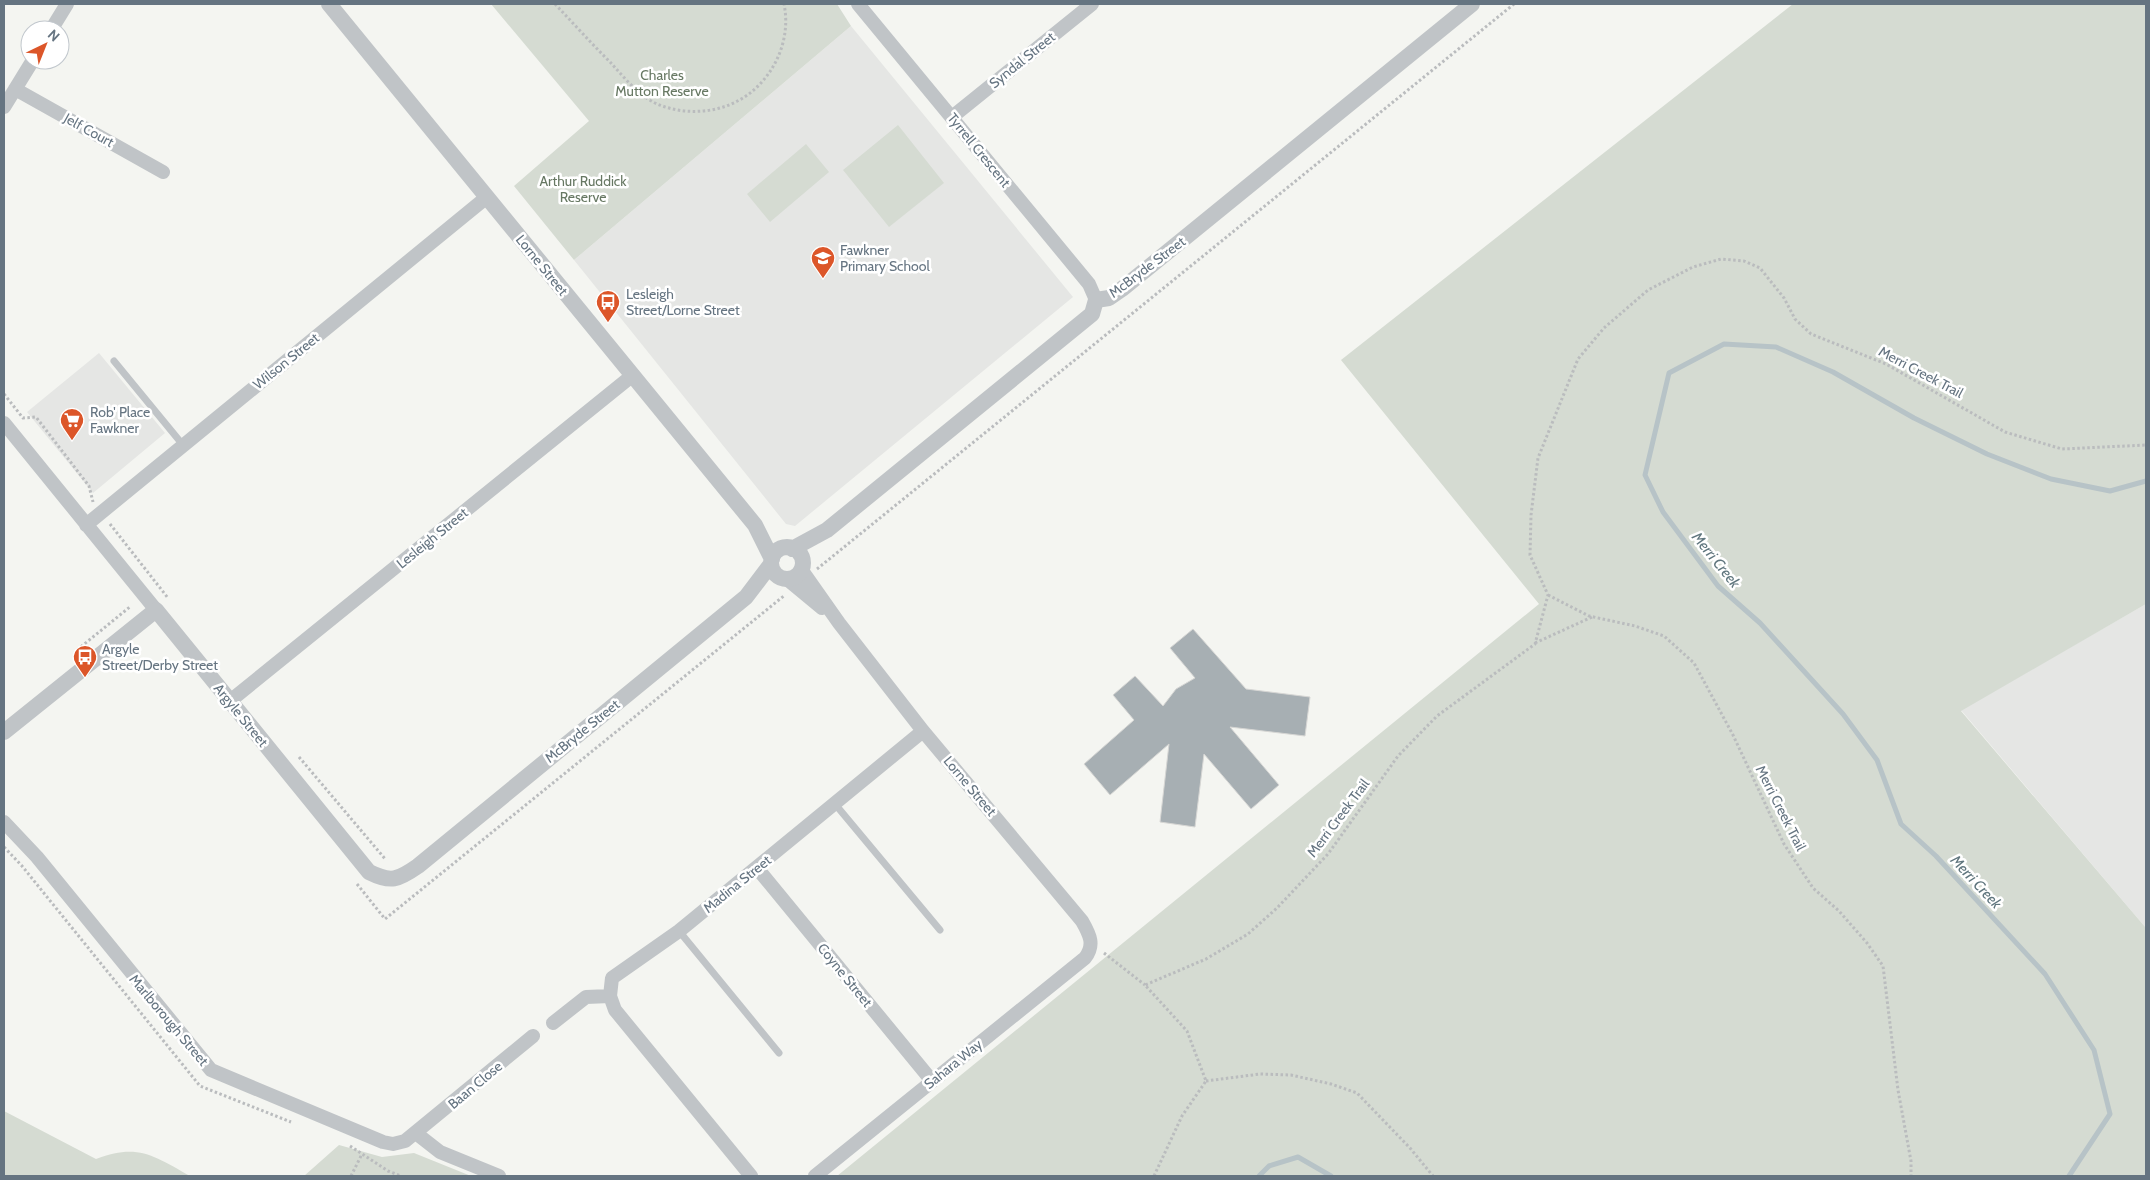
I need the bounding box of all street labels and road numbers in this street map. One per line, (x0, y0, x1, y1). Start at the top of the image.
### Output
street label: Syndal Street (985, 28, 1059, 92)
street label: Jelf Court (60, 108, 117, 151)
street label: Tyrrell Crescent (944, 109, 1015, 191)
street label: Lorne Street (512, 231, 572, 299)
street label: McBryde Street (1105, 232, 1189, 302)
street label: Wilson Street (249, 329, 323, 393)
street label: Merri Creek Trail (1876, 342, 1967, 402)
street label: Lesleigh Street (393, 503, 472, 572)
street label: Argyle Street (210, 680, 272, 751)
street label: McBryde Street (541, 695, 623, 767)
street label: Lorne Street (940, 752, 1001, 820)
street label: Merri Creek Trail (1752, 762, 1811, 854)
street label: Merri Creek Trail (1303, 775, 1374, 861)
street label: Madina Street (699, 851, 775, 917)
street label: Coyne Street (814, 939, 876, 1011)
street label: Marlborough Street (125, 970, 213, 1070)
street label: Sahara Way (920, 1035, 986, 1093)
street label: Baan Close (444, 1057, 506, 1113)

